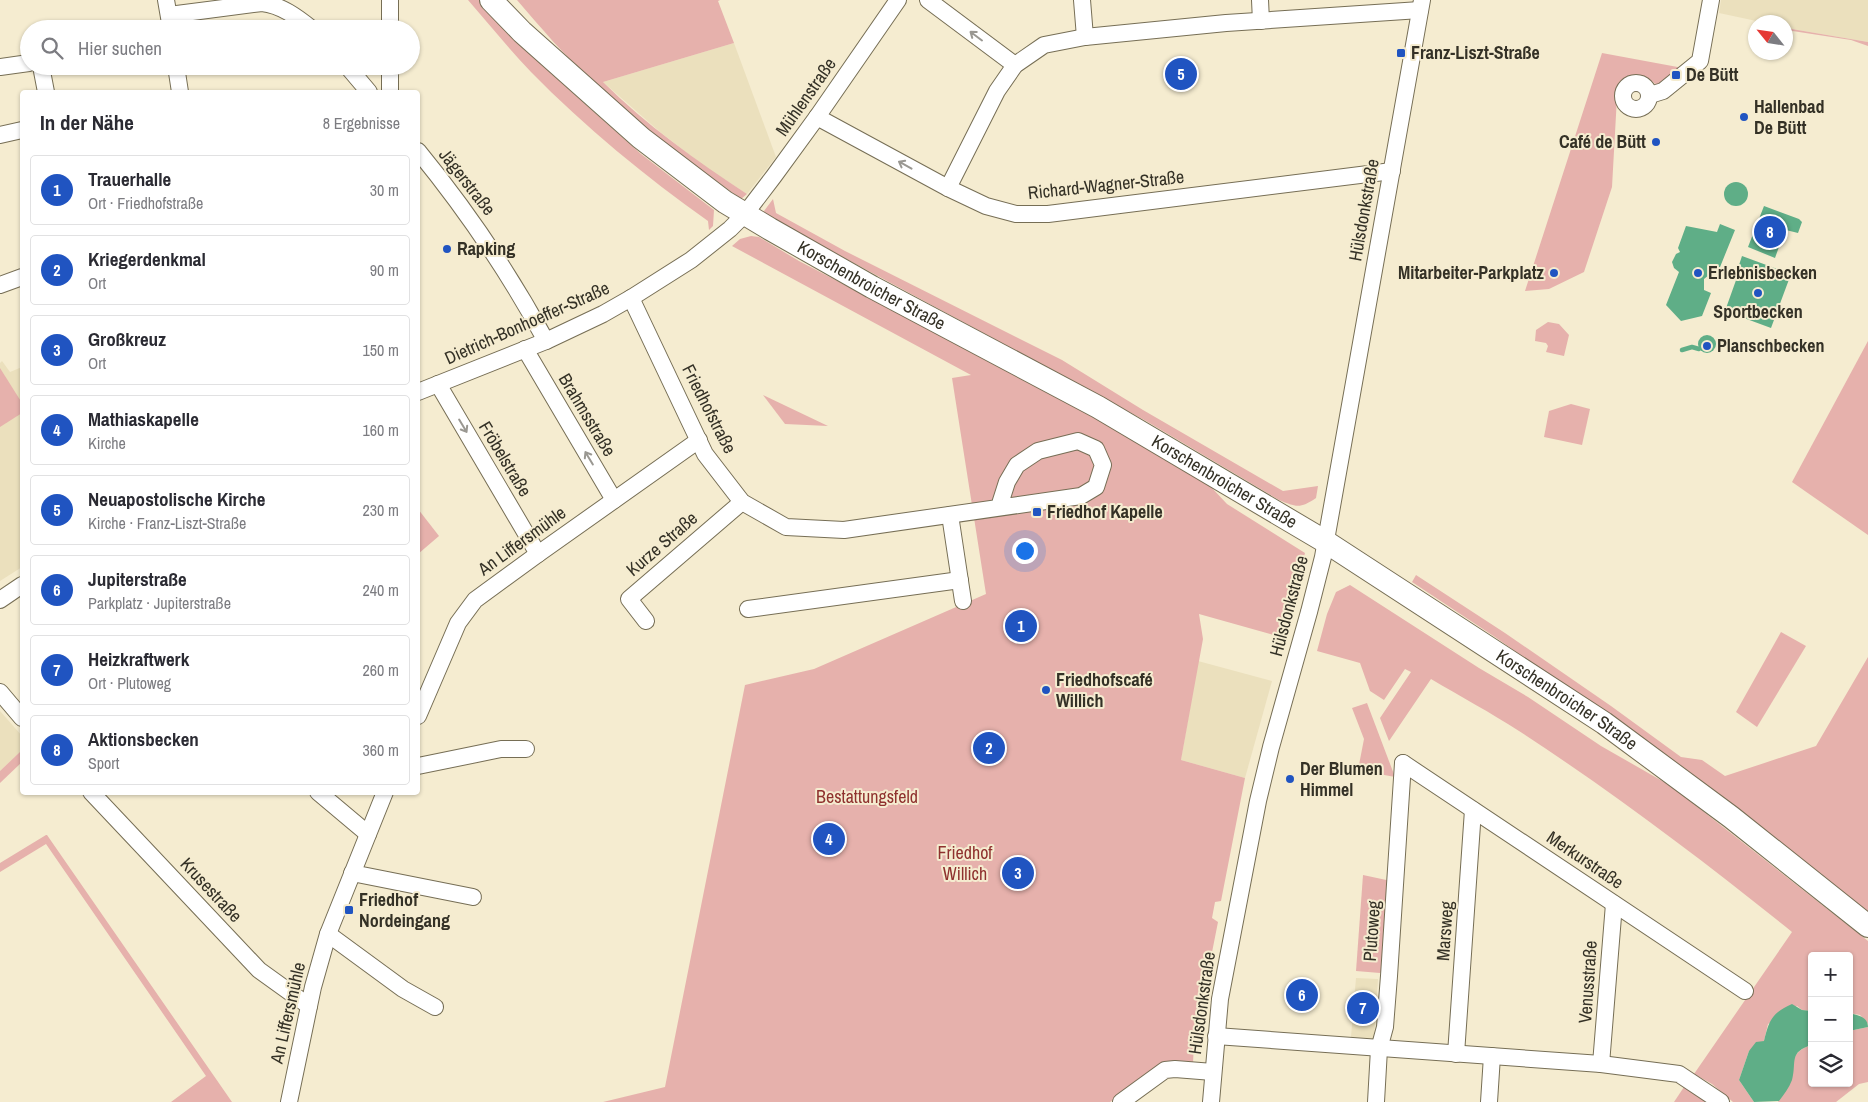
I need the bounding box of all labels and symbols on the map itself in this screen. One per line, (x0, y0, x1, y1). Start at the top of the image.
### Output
north arrow (1748, 15, 1793, 60)
one-way arrow (969, 31, 983, 41)
place label: Franz-Liszt-Straße (1411, 40, 1540, 65)
marker: Franz-Liszt-Straße (1395, 47, 1407, 59)
street label: Mühlenstraße (769, 53, 842, 141)
pin: 5 (1165, 55, 1197, 93)
place label: De Bütt (1686, 62, 1739, 87)
marker: De Bütt (1670, 69, 1682, 81)
place label: Hallenbad De Bütt (1754, 94, 1825, 140)
marker: Hallenbad De Bütt (1738, 111, 1750, 123)
place label: Café de Bütt (1559, 129, 1646, 154)
marker: Café de Bütt (1650, 136, 1662, 148)
street label: Jägerstraße (433, 143, 501, 220)
street label: Hülsdonkstraße (1342, 157, 1385, 263)
one-way arrow (898, 160, 913, 170)
street label: Richard-Wagner-Straße (1027, 164, 1185, 205)
pin: 8 (1754, 213, 1786, 251)
street label: Korschenbroicher Straße (793, 234, 950, 336)
place label: Rapking (457, 236, 515, 261)
marker: Rapking (441, 243, 453, 255)
place label: Mitarbeiter-Parkplatz (1398, 260, 1545, 285)
place label: Erlebnisbecken (1708, 260, 1817, 285)
marker: Mitarbeiter-Parkplatz (1548, 267, 1560, 279)
marker: Erlebnisbecken (1692, 267, 1704, 279)
street label: Dietrich-Bonhoeffer-Straße (441, 275, 613, 370)
marker: Sportbecken (1752, 287, 1764, 299)
place label: Sportbecken (1713, 299, 1803, 324)
place label: Planschbecken (1717, 333, 1824, 358)
marker: Planschbecken (1701, 340, 1713, 352)
street label: Friedhofstraße (676, 360, 743, 458)
street label: Brahmsstraße (553, 369, 622, 461)
street label: Fröbelstraße (473, 416, 538, 501)
one-way arrow (458, 418, 468, 432)
street label: Korschenbroicher Straße (1147, 429, 1302, 534)
one-way arrow (584, 452, 594, 466)
place label: Friedhof Kapelle (1047, 499, 1163, 524)
street label: An Liffersmühle (472, 500, 571, 582)
street label: Kurze Straße (621, 506, 703, 582)
marker: Friedhof Kapelle (1031, 506, 1043, 518)
your location (1012, 538, 1038, 564)
street label: Hülsdonkstraße (1263, 553, 1314, 659)
pin: 1 (1005, 607, 1037, 645)
street label: Korschenbroicher Straße (1491, 643, 1643, 756)
place label: Friedhofscafé Willich (1056, 667, 1153, 713)
marker: Friedhofscafé Willich (1040, 684, 1052, 696)
pin: 2 (973, 729, 1005, 767)
place label: Der Blumen Himmel (1300, 756, 1383, 802)
marker: Der Blumen Himmel (1284, 773, 1296, 785)
park label: Bestattungsfeld (816, 784, 918, 809)
pin: 4 (813, 820, 845, 858)
street label: Merkurstraße (1542, 825, 1629, 894)
park label: Friedhof Willich (938, 840, 993, 886)
street label: Krusestraße (175, 852, 248, 928)
pin: 3 (1002, 854, 1034, 892)
place label: Friedhof Nordeingang (359, 887, 450, 933)
street label: Plutoweg (1357, 899, 1386, 962)
street label: Marsweg (1430, 899, 1459, 962)
marker: Friedhof Nordeingang (343, 904, 355, 916)
street label: Venusstraße (1572, 940, 1603, 1024)
street label: Hülsdonkstraße (1182, 950, 1221, 1056)
street label: An Liffersmühle (264, 960, 311, 1067)
pin: 6 (1286, 976, 1318, 1014)
pin: 7 (1347, 989, 1379, 1027)

